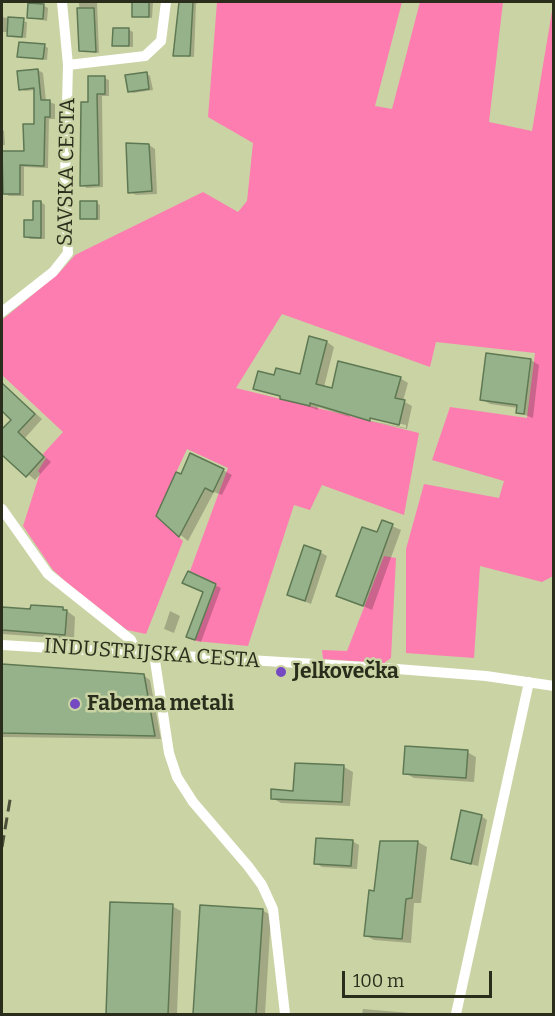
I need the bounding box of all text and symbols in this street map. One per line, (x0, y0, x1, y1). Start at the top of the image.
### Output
street label: SAVSKA CESTA (53, 98, 81, 246)
street label: INDUSTRIJSKA CESTA (43, 634, 261, 674)
place label: Jelkovečka (293, 659, 399, 685)
marker: Jelkovečka (274, 665, 288, 679)
place label: Fabema metali (87, 691, 234, 717)
marker: Fabema metali (68, 697, 82, 711)
scale bar (345, 959, 495, 997)
text: 100 m (353, 970, 404, 992)

